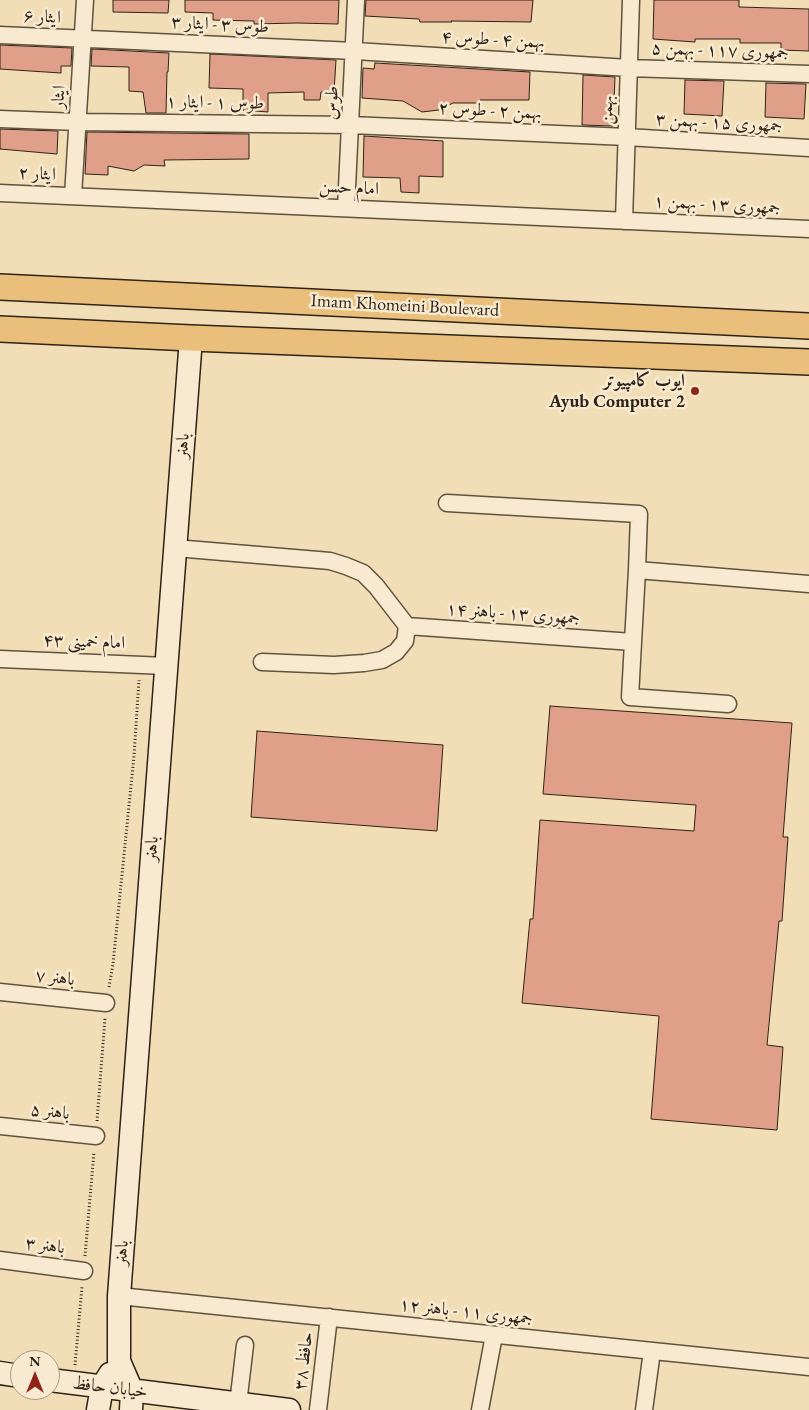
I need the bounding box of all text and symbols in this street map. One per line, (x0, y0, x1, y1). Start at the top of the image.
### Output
street label: ایثار ۶ (23, 5, 61, 29)
street label: طوس ۳ - ایثار ۳ (170, 12, 270, 38)
street label: بهمن ۴ - طوس ۴ (441, 27, 545, 53)
street label: جمهوری ۱۱۷ - بهمن ۵ (651, 38, 789, 64)
street label: ایثار (47, 85, 71, 109)
street label: طوس (320, 85, 344, 121)
street label: طوس ۱ - ایثار ۱ (166, 91, 264, 115)
street label: بهمن (596, 95, 618, 125)
street label: بهمن ۲ - طوس ۲ (438, 98, 542, 124)
street label: جمهوری ۱۵ - بهمن ۳ (655, 109, 783, 137)
street label: ایثار ۲ (18, 162, 56, 186)
street label: امام حسن (319, 176, 379, 200)
street label: جمهوری ۱۳ - بهمن ۱ (653, 191, 781, 219)
street label: Imam Khomeini Boulevard (310, 290, 500, 322)
place label: ایوب کامپیوتر Ayub Computer 2 (549, 370, 685, 412)
marker: ایوب کامپیوتر Ayub Computer 2 (689, 385, 701, 397)
street label: باهنر (171, 432, 195, 460)
street label: جمهوری ۱۳ - باهنر ۱۴ (445, 599, 581, 629)
street label: امام خمینی ۴۳ (43, 630, 125, 654)
street label: باهنر (140, 835, 164, 863)
street label: باهنر ۷ (34, 965, 76, 991)
street label: باهنر ۵ (29, 1099, 71, 1125)
street label: باهنر ۳ (24, 1233, 66, 1259)
street label: باهنر (110, 1239, 134, 1267)
street label: جمهوری ۱۱ - باهنر ۱۲ (398, 1294, 534, 1330)
street label: حافظ ۳۸ (290, 1331, 318, 1391)
north arrow (10, 1350, 60, 1400)
text: N (29, 1352, 41, 1370)
street label: خیابان حافظ (71, 1373, 149, 1403)

